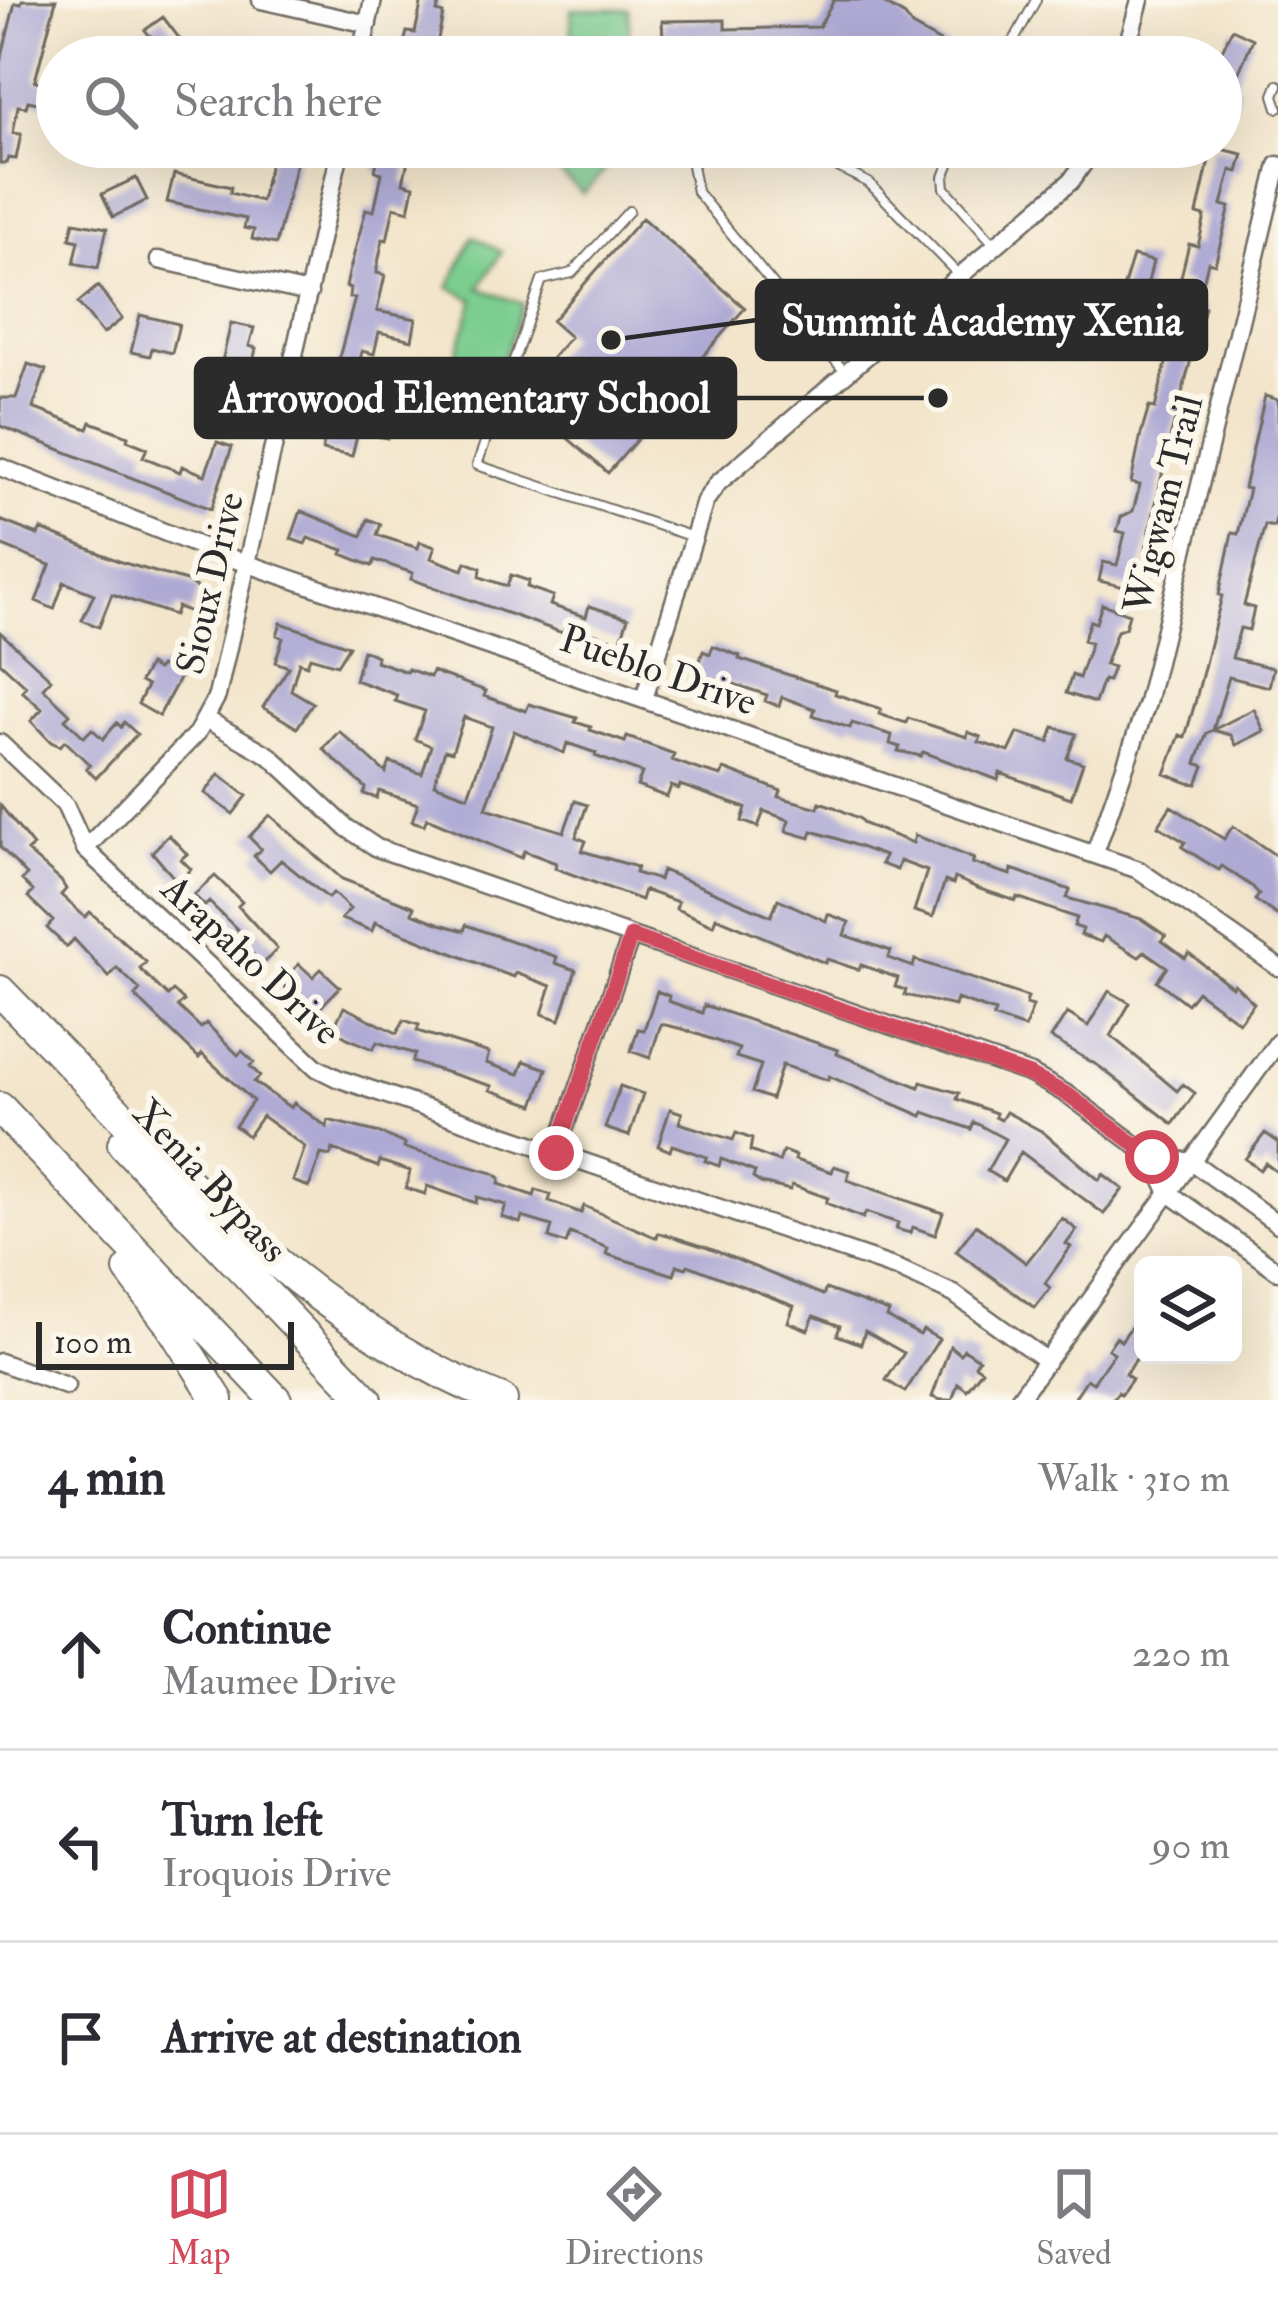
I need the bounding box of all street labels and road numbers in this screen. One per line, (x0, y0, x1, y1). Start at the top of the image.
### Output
street label: Wigwam Trail (1112, 390, 1214, 620)
street label: Sioux Drive (166, 487, 255, 679)
street label: Pueblo Drive (554, 614, 763, 727)
street label: Arapaho Drive (150, 864, 351, 1056)
street label: Xenia Bypass (122, 1089, 298, 1273)

